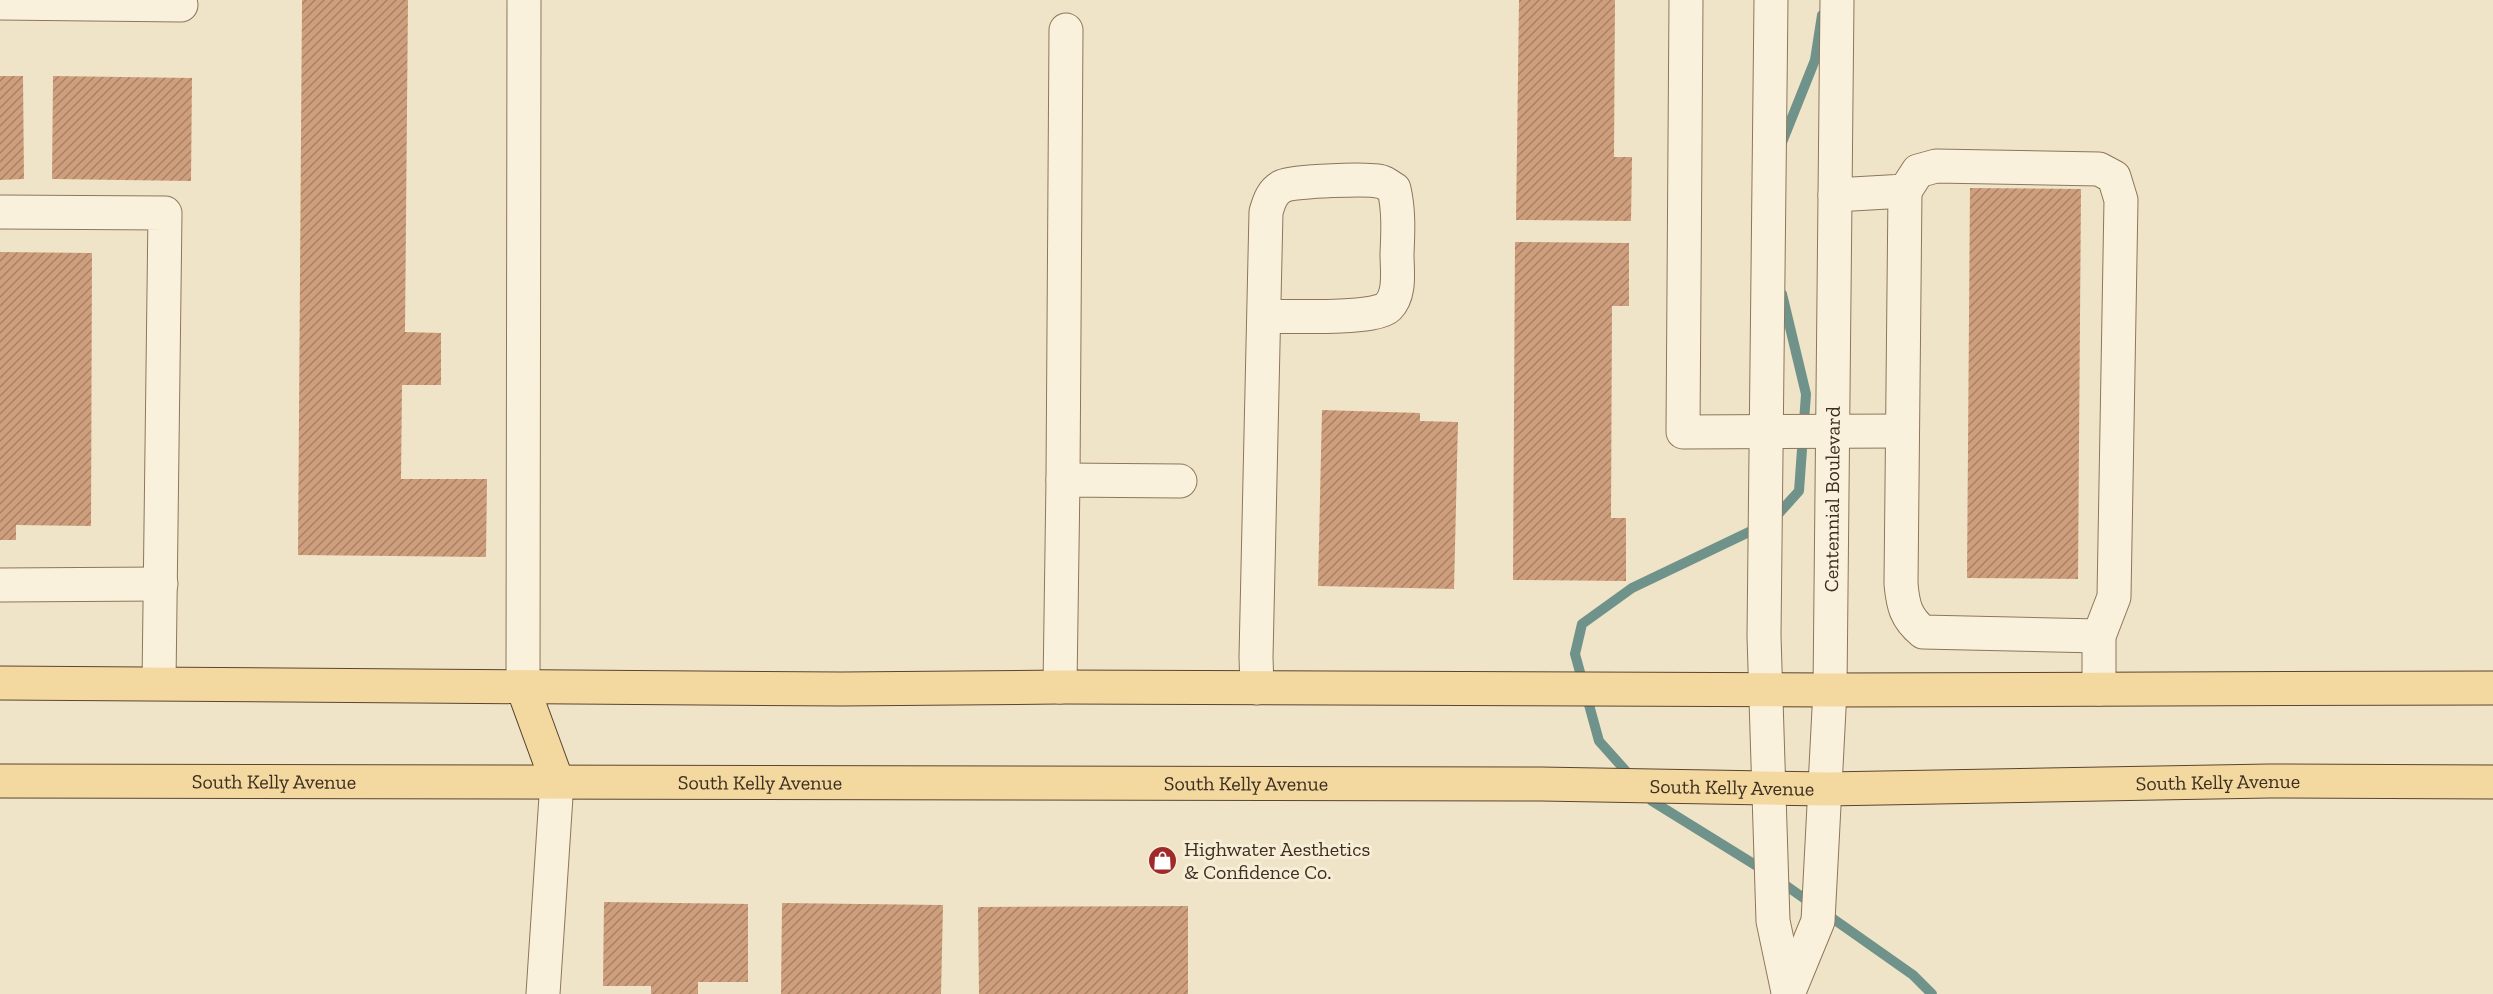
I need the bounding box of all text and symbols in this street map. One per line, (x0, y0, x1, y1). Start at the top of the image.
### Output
street label: Centennial Boulevard (1819, 406, 1845, 592)
street label: South Kelly Avenue (192, 769, 356, 794)
street label: South Kelly Avenue (2135, 769, 2300, 795)
street label: South Kelly Avenue (678, 770, 842, 795)
street label: South Kelly Avenue (1164, 771, 1328, 796)
street label: South Kelly Avenue (1650, 774, 1814, 801)
place label: Highwater Aesthetics & Confidence Co. (1184, 837, 1370, 884)
shop icon: Highwater Aesthetics & Confidence Co. (1147, 844, 1179, 876)

